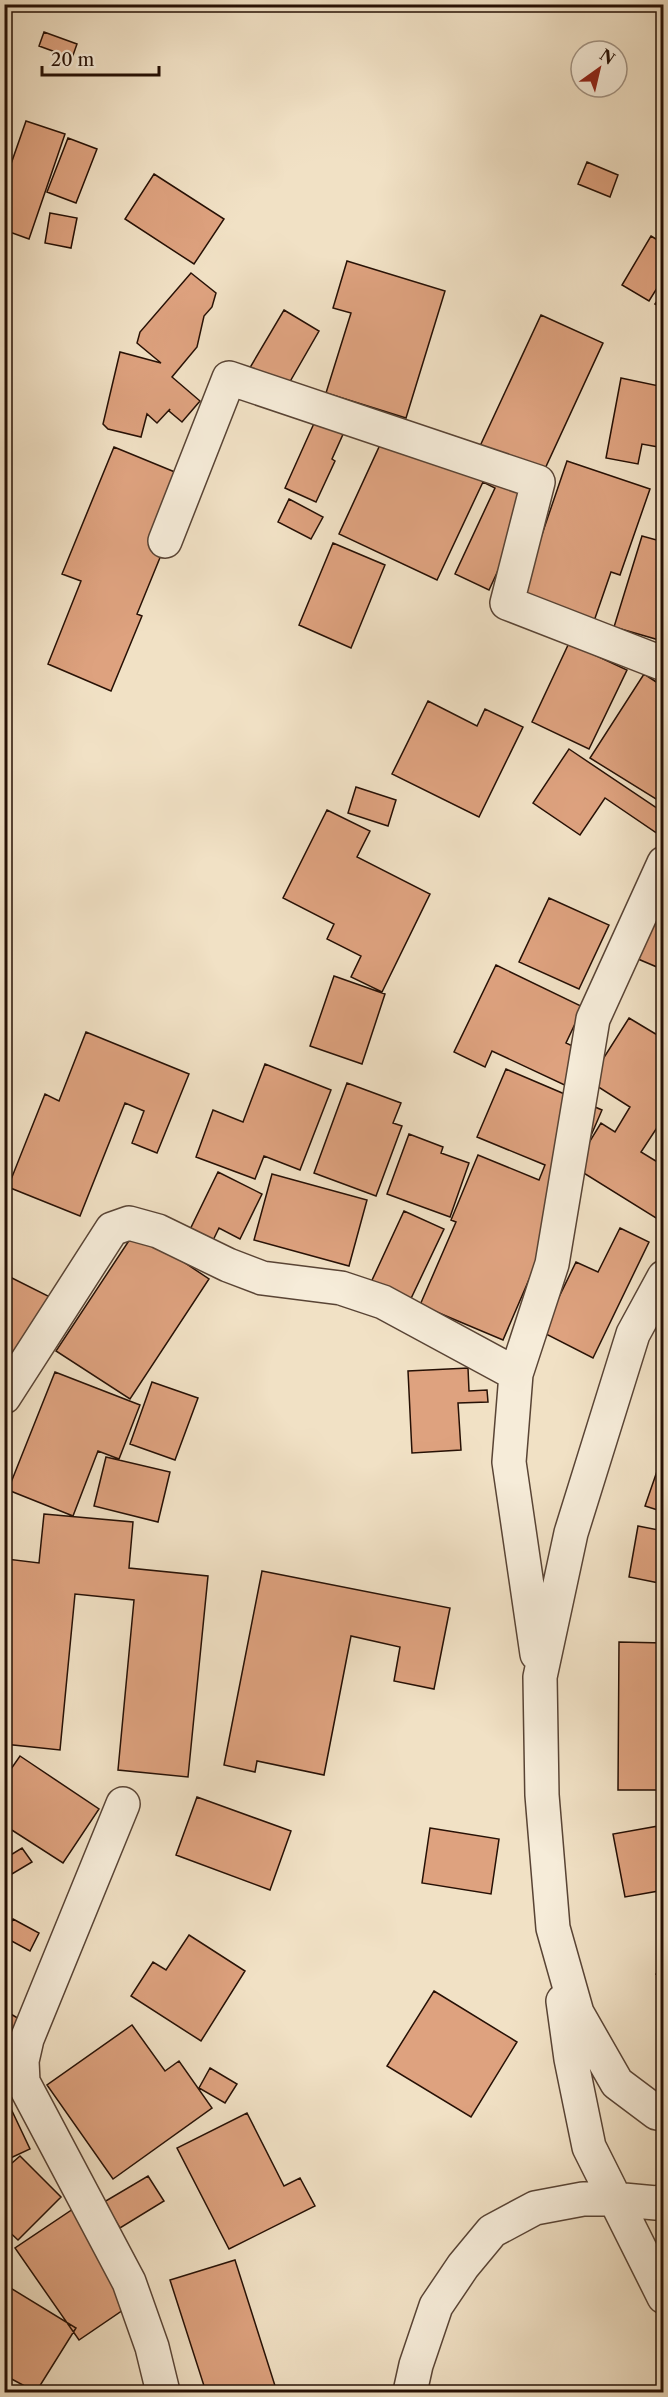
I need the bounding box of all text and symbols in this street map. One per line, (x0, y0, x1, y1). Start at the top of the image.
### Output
scale bar (42, 39, 159, 77)
north arrow (569, 39, 629, 99)
text: N (596, 44, 619, 69)
text: 20 m (51, 49, 95, 71)

